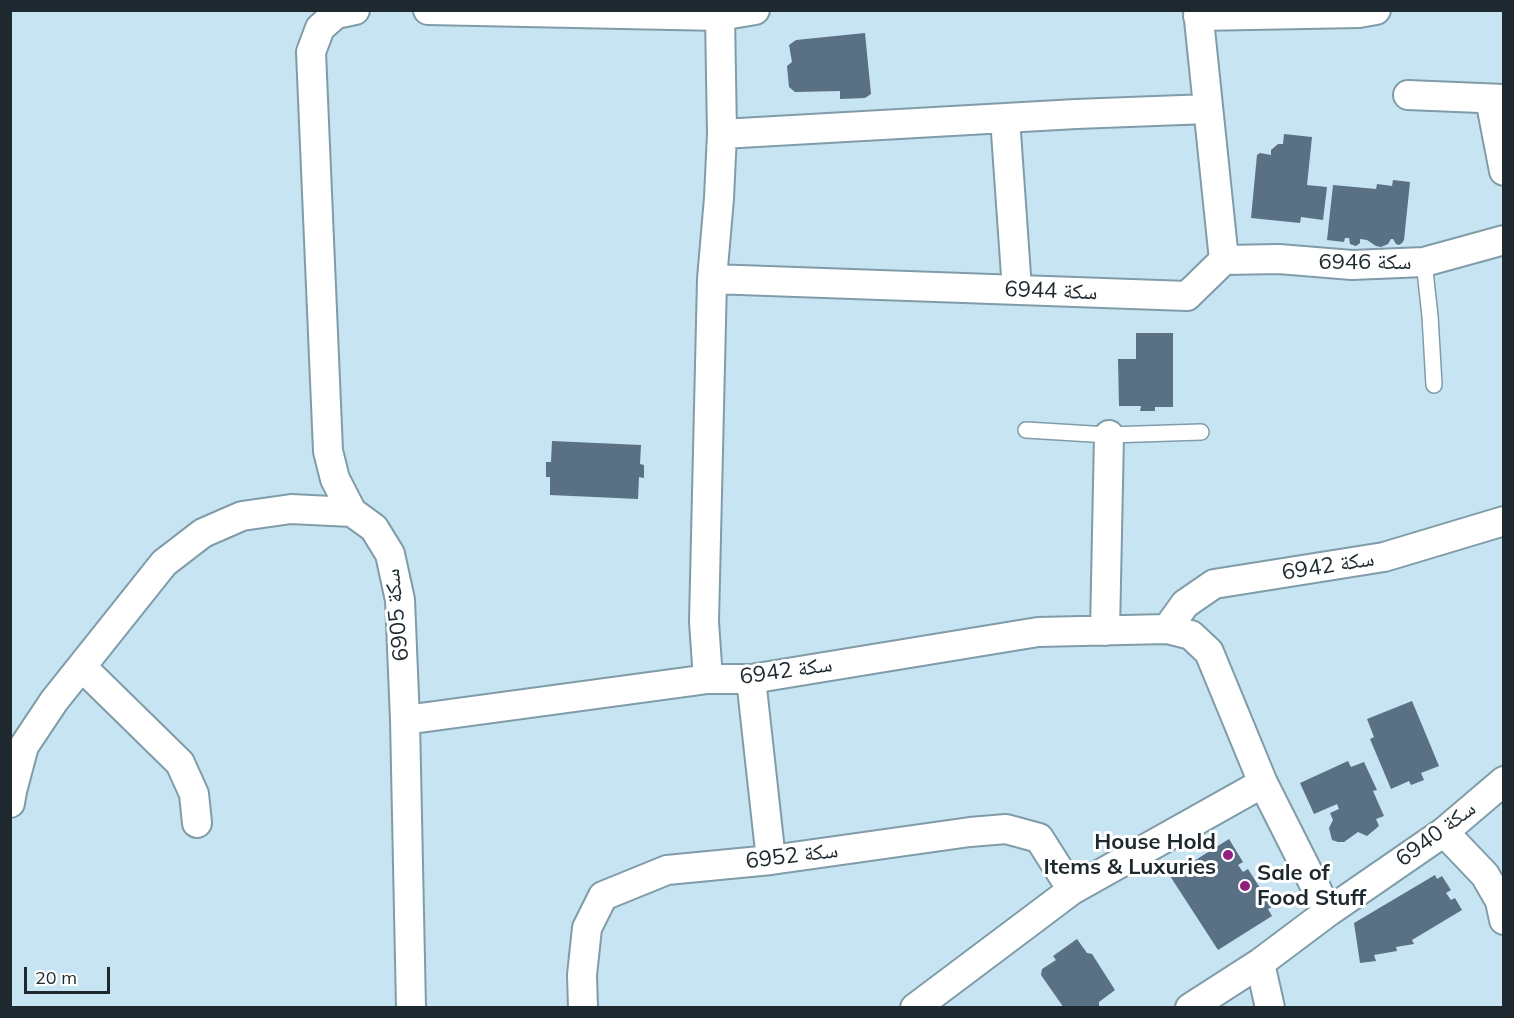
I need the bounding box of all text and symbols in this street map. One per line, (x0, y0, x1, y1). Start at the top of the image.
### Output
street label: سكة 6946 (1318, 249, 1412, 275)
street label: سكة 6944 (1004, 276, 1098, 306)
street label: سكة 6942 (1280, 546, 1376, 586)
street label: سكة 6905 (379, 567, 415, 663)
street label: سكة 6942 (738, 651, 834, 691)
street label: سكة 6940 (1391, 795, 1481, 873)
place label: House Hold Items & Luxuries (1044, 829, 1216, 880)
street label: سكة 6952 (744, 837, 840, 875)
marker: House Hold Items & Luxuries (1221, 848, 1235, 862)
place label: Sale of Food Stuff (1257, 860, 1366, 912)
marker: Sale of Food Stuff (1238, 879, 1252, 893)
scale bar (27, 955, 112, 993)
text: 20 m (35, 966, 77, 989)

